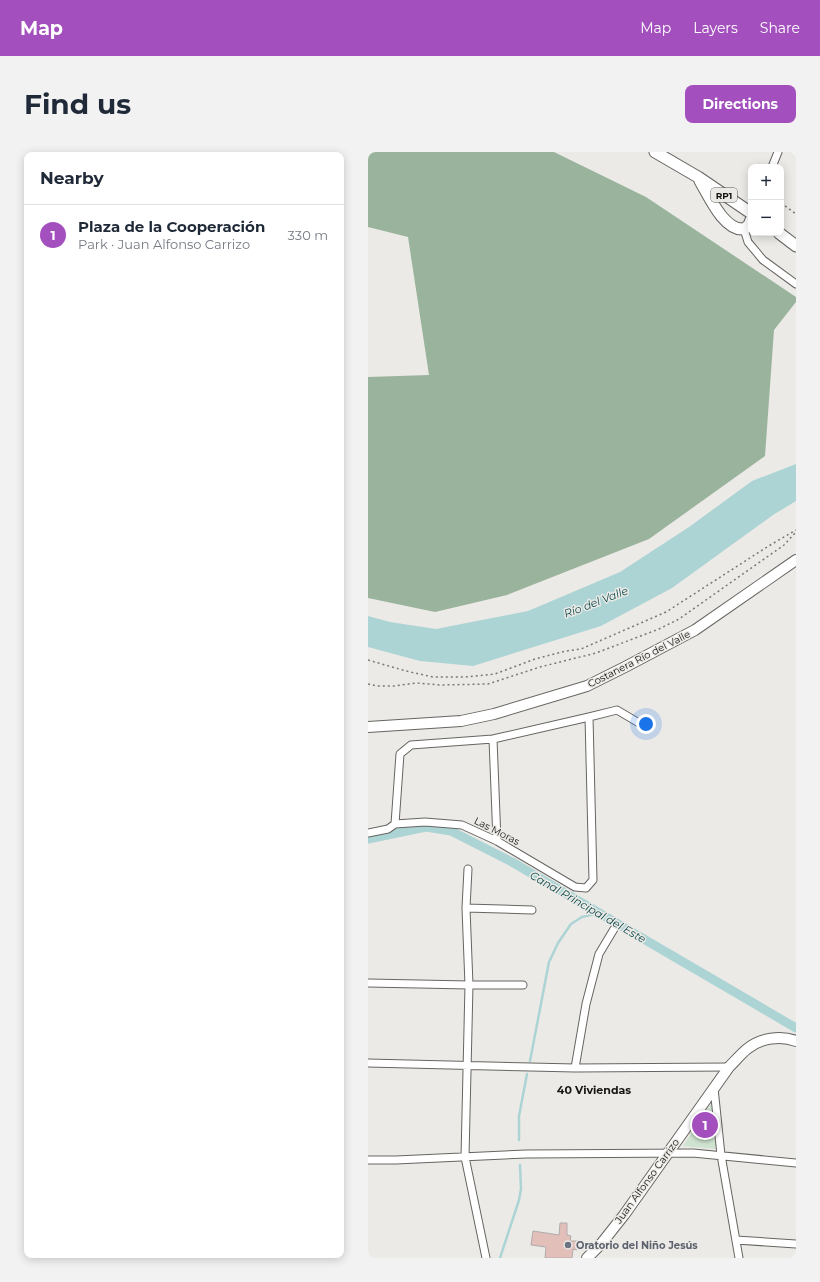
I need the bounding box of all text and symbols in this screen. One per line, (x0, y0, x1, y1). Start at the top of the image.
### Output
text: Map (20, 17, 63, 40)
text: Map (640, 19, 671, 37)
text: Layers (693, 19, 738, 37)
text: Share (760, 19, 800, 37)
button: Directions (685, 85, 796, 123)
text: Find us (24, 87, 131, 121)
map controls (748, 164, 784, 236)
button: + (748, 164, 784, 200)
text: Nearby (40, 168, 104, 188)
road number: RP1 (711, 188, 737, 202)
button: − (748, 200, 784, 236)
text: Plaza de la Cooperación (78, 217, 265, 236)
text: 1 (50, 227, 56, 243)
text: 330 m (288, 227, 328, 243)
text: Park · Juan Alfonso Carrizo (78, 236, 250, 252)
water label: Río del Valle (562, 583, 630, 621)
street label: Costanera Río del Valle (586, 627, 692, 691)
your location (636, 714, 656, 734)
street label: Las Moras (472, 814, 522, 848)
water label: Canal Principal del Este (528, 868, 649, 946)
district label: 40 Viviendas (557, 1083, 631, 1097)
pin: 1 (692, 1110, 718, 1140)
street label: Juan Alfonso Carrizo (611, 1136, 682, 1227)
place label: Oratorio del Niño Jesús (576, 1239, 698, 1252)
marker: Oratorio del Niño Jesús (563, 1240, 573, 1250)

